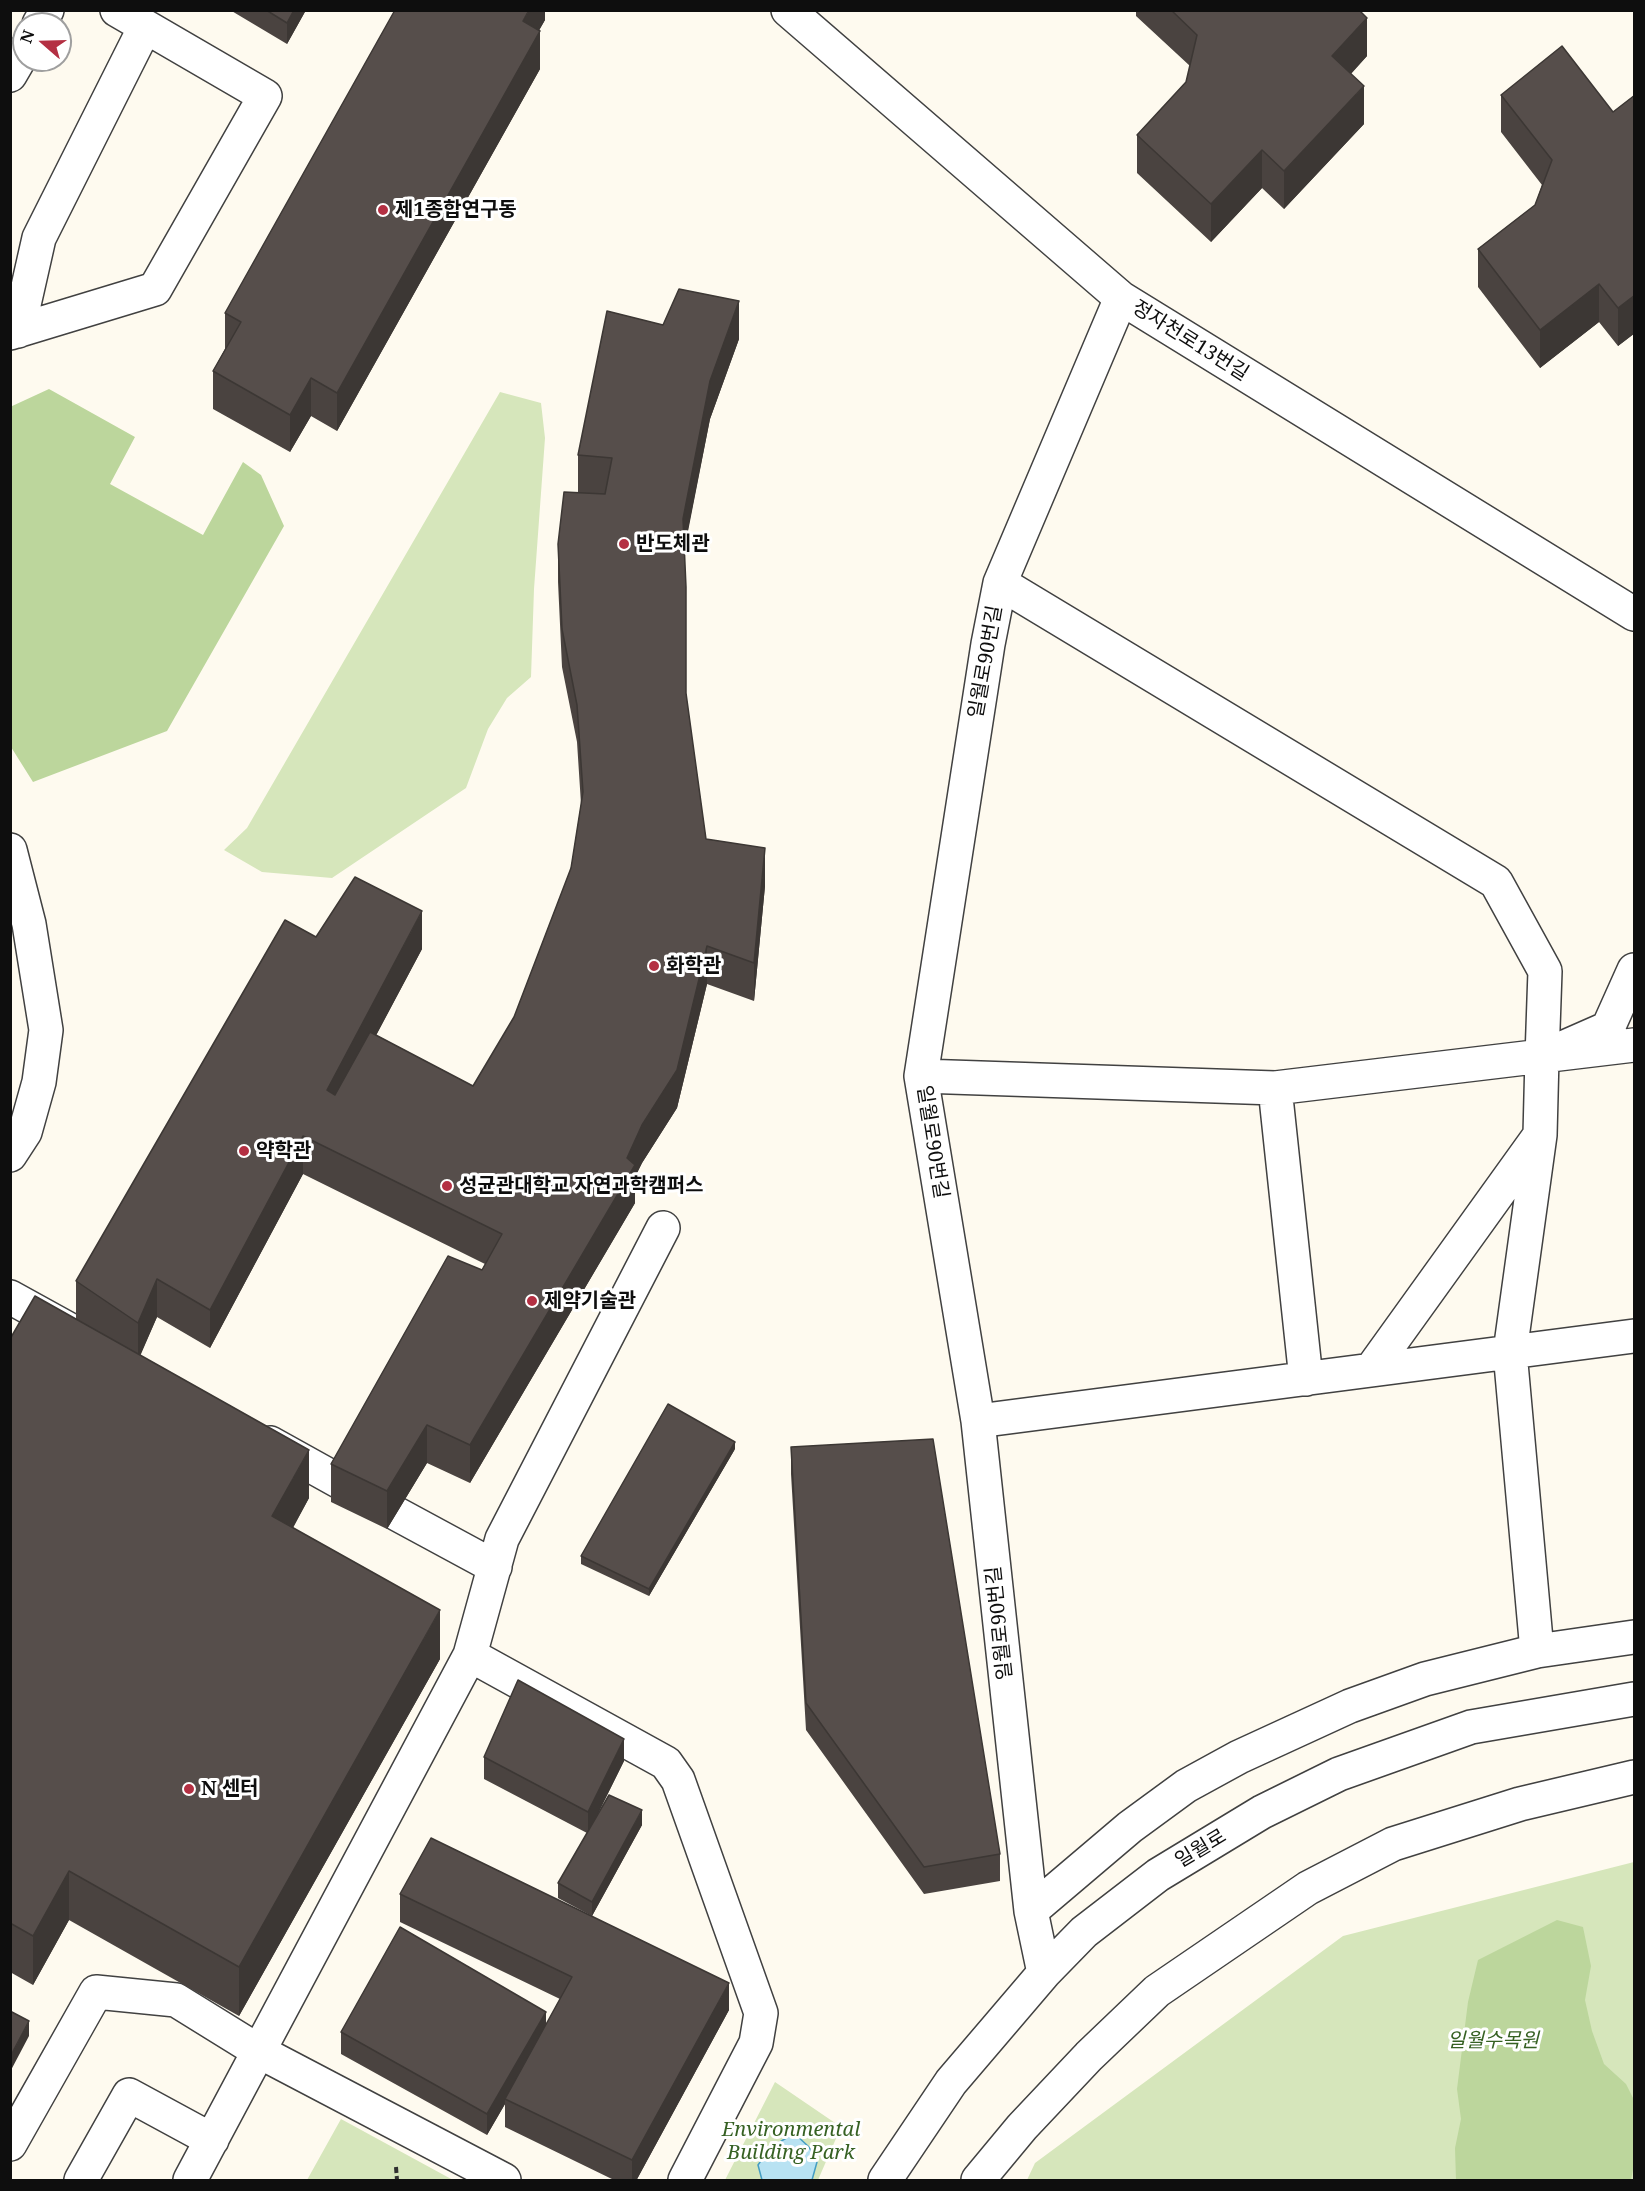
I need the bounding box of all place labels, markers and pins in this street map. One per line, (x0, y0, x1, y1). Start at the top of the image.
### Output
place label: 제1종합연구동 (395, 198, 517, 222)
marker: 제1종합연구동 (376, 203, 390, 217)
place label: 반도체관 (636, 532, 710, 556)
marker: 반도체관 (617, 537, 631, 551)
place label: 화학관 (666, 954, 721, 978)
marker: 화학관 (647, 959, 661, 973)
place label: 약학관 (256, 1139, 311, 1163)
marker: 약학관 (237, 1144, 251, 1158)
place label: 성균관대학교 자연과학캠퍼스 (459, 1174, 703, 1198)
marker: 성균관대학교 자연과학캠퍼스 (440, 1179, 454, 1193)
place label: 제약기술관 (544, 1289, 636, 1313)
marker: 제약기술관 (525, 1294, 539, 1308)
place label: N 센터 (201, 1777, 259, 1801)
marker: N 센터 (182, 1782, 196, 1796)

